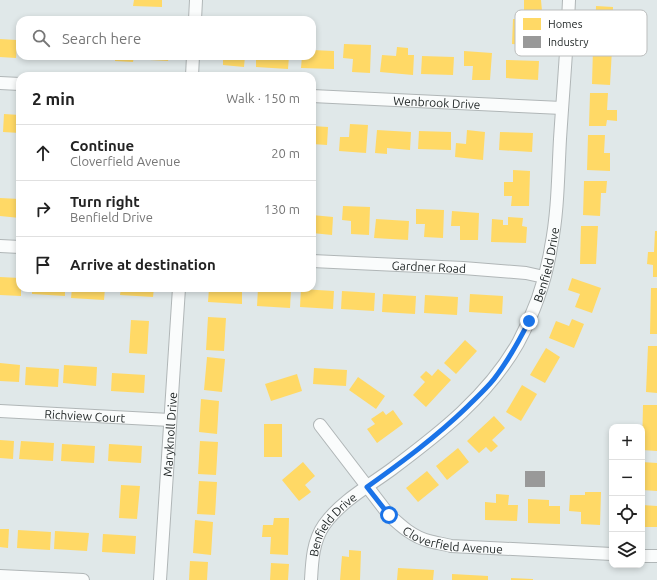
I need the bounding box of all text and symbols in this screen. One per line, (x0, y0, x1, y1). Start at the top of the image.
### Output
legend (515, 10, 647, 56)
search box (16, 16, 316, 60)
text: Homes (548, 18, 583, 30)
icon: search (30, 27, 52, 49)
text: Search here (62, 30, 141, 47)
text: Industry (548, 36, 589, 48)
text: 2 min (32, 89, 75, 108)
text: Walk · 150 m (226, 91, 300, 105)
street label: Wenbrook Drive (393, 93, 481, 111)
text: Continue (70, 137, 134, 154)
icon: ahead (32, 142, 54, 164)
text: 20 m (271, 146, 300, 160)
text: Cloverfield Avenue (70, 154, 180, 168)
text: Turn right (70, 193, 140, 210)
icon: right (32, 198, 54, 220)
text: 130 m (264, 202, 300, 216)
text: Benfield Drive (70, 210, 153, 224)
street label: Benfield Drive (531, 226, 561, 304)
icon: arrive (32, 254, 54, 276)
text: Arrive at destination (70, 256, 216, 273)
street label: Gardner Road (392, 258, 466, 275)
route end (520, 312, 538, 330)
street label: Maryknoll Drive (160, 392, 179, 477)
street label: Richview Court (44, 407, 126, 424)
map controls (609, 424, 645, 568)
button: + (609, 424, 645, 460)
button: − (609, 460, 645, 496)
street label: Benfield Drive (306, 490, 359, 557)
button: locate (609, 496, 645, 532)
route start (380, 506, 398, 524)
street label: Cloverfield Avenue (401, 523, 503, 555)
button: layers (609, 532, 645, 568)

